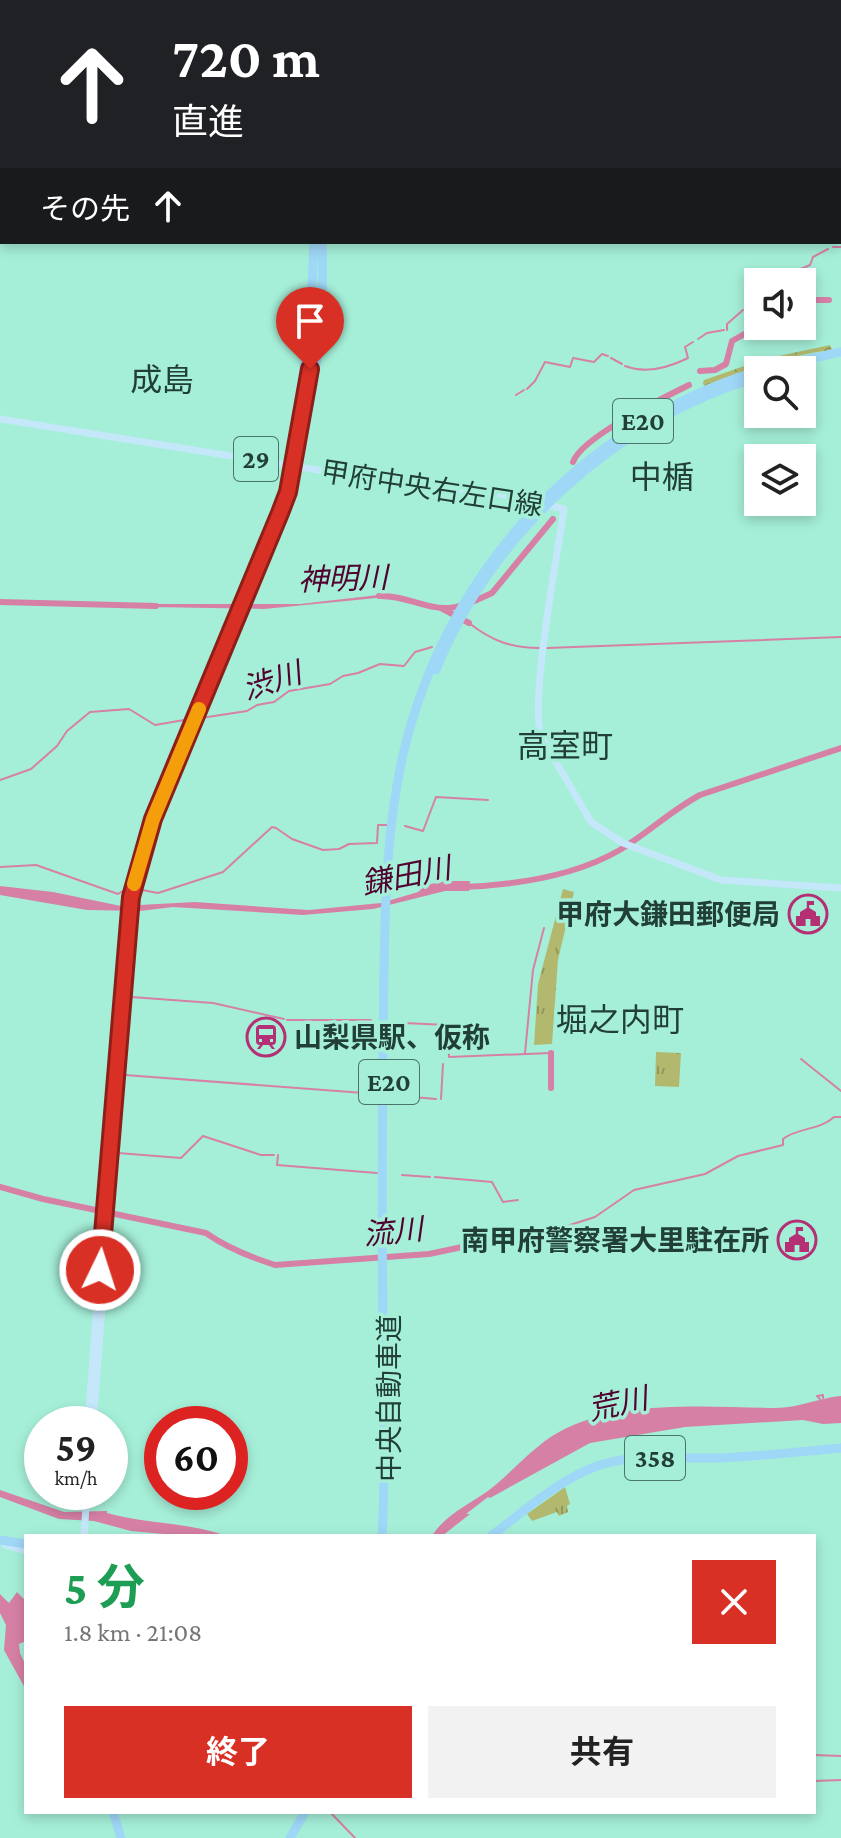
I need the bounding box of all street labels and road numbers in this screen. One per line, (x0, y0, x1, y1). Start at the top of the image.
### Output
road number: E20 (613, 399, 673, 443)
road number: 29 (234, 437, 278, 481)
street label: 甲府中央右左口線 (319, 456, 545, 521)
road number: E20 (359, 1060, 419, 1104)
street label: 中央自動車道 (374, 1314, 405, 1482)
road number: 358 (625, 1436, 685, 1480)

